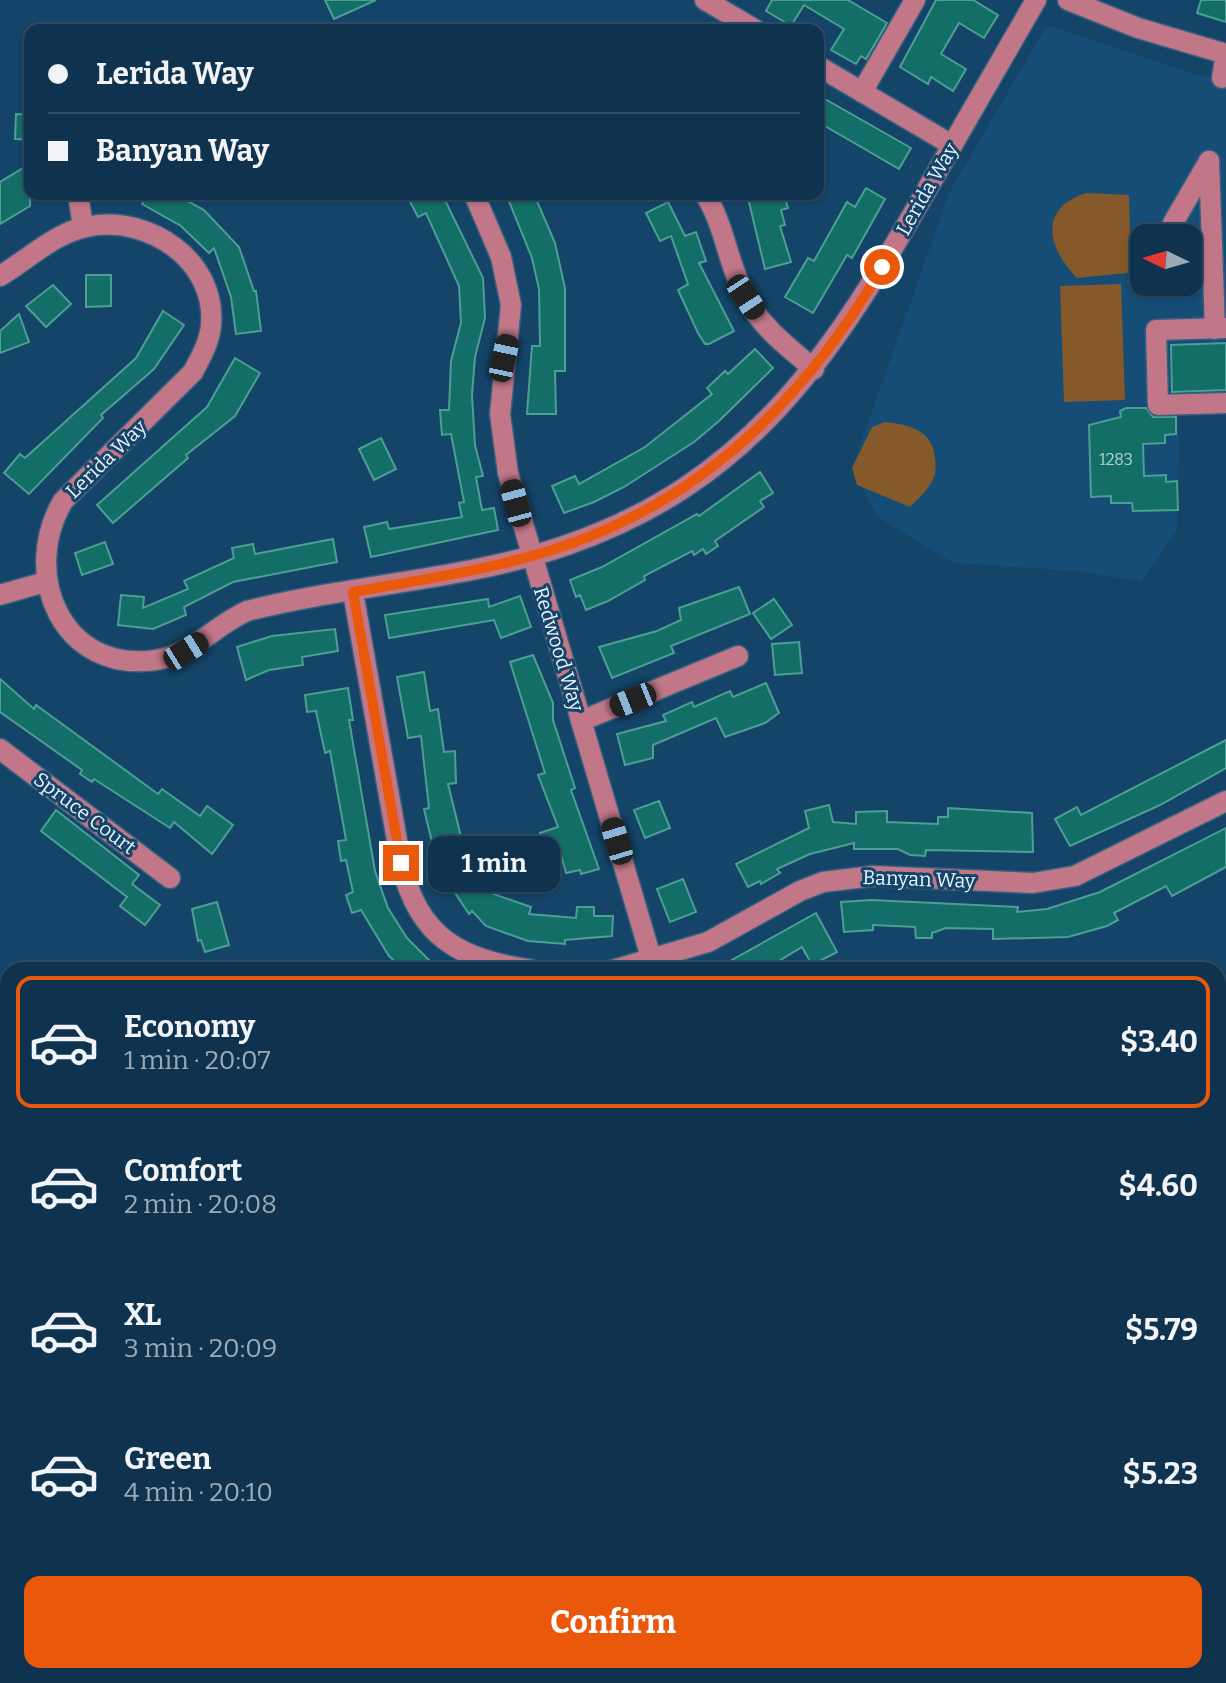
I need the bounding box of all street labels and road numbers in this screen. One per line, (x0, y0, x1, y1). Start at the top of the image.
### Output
street label: Lerida Way (891, 138, 963, 239)
street label: Lerida Way (61, 414, 152, 503)
street label: Redwood Way (529, 584, 590, 715)
street label: Spruce Court (29, 767, 141, 859)
street label: Banyan Way (862, 865, 976, 893)

